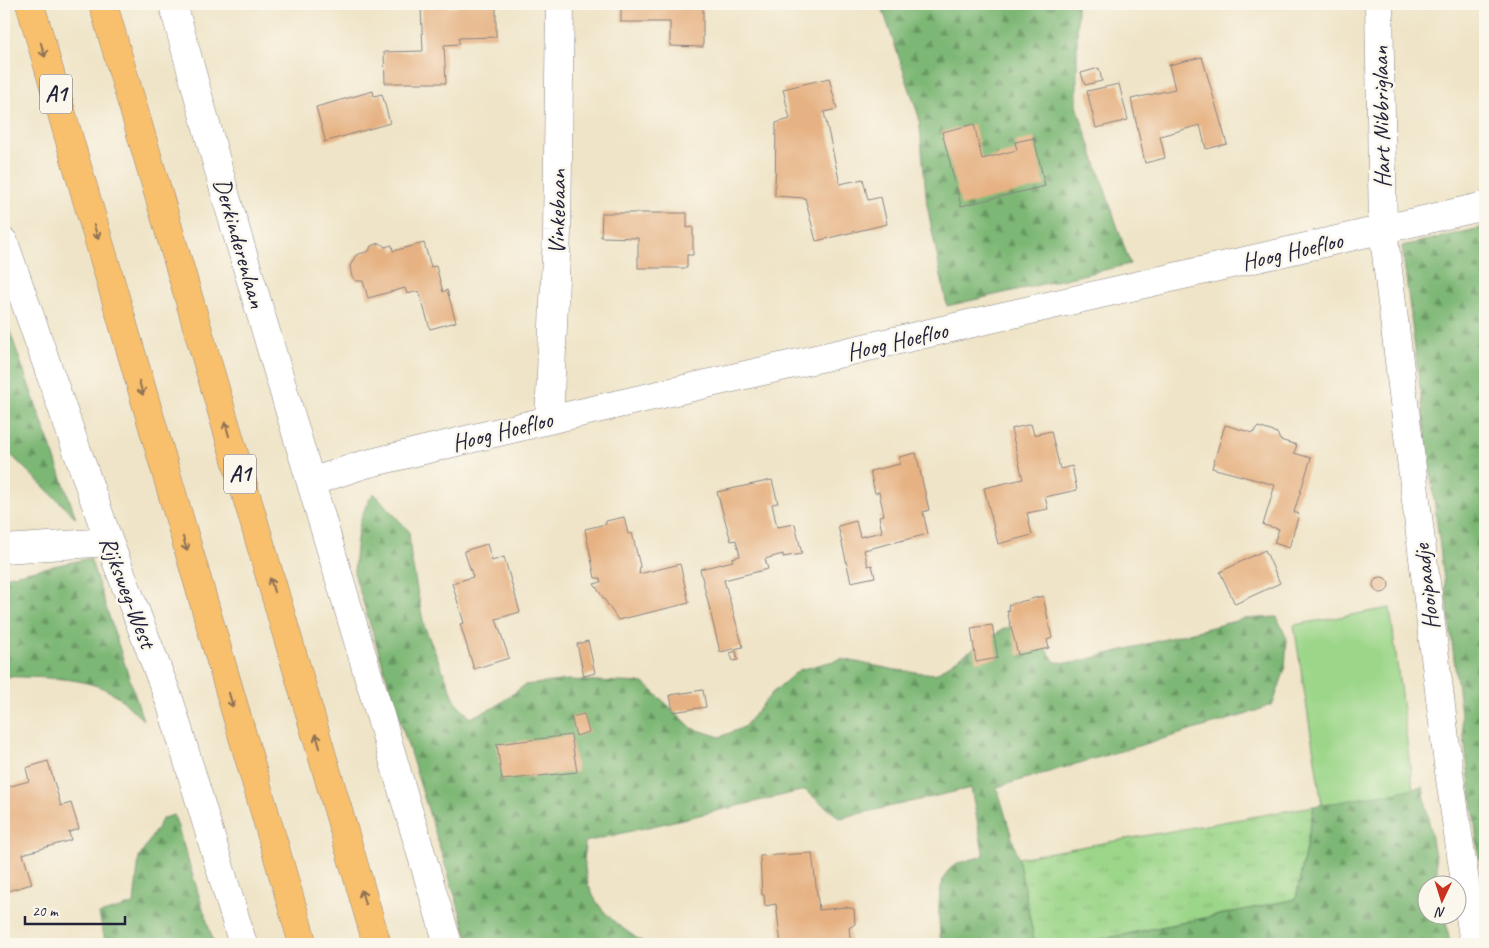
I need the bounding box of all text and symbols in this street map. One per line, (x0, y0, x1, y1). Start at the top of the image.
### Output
one-way arrow (39, 42, 49, 58)
street label: Hart Nibbriglaan (1365, 46, 1397, 188)
road number: A1 (40, 74, 72, 114)
street label: Vinkebaan (541, 168, 573, 255)
street label: Derkinderenlaan (207, 175, 273, 311)
one-way arrow (92, 223, 102, 239)
street label: Hoog Hoefloo (1239, 225, 1347, 277)
street label: Hoog Hoefloo (844, 315, 952, 367)
one-way arrow (136, 380, 146, 396)
street label: Hoog Hoefloo (449, 404, 557, 458)
one-way arrow (221, 422, 231, 438)
road number: A1 (224, 454, 256, 494)
street label: Rijksweg-West (93, 532, 164, 654)
one-way arrow (181, 536, 191, 552)
street label: Hooipaadje (1406, 540, 1446, 632)
one-way arrow (267, 578, 277, 594)
one-way arrow (227, 692, 237, 708)
one-way arrow (312, 734, 322, 750)
north arrow (1416, 876, 1466, 926)
one-way arrow (358, 890, 367, 906)
scale bar (25, 893, 125, 925)
text: 20 m (32, 902, 59, 921)
text: N (1434, 904, 1446, 921)

